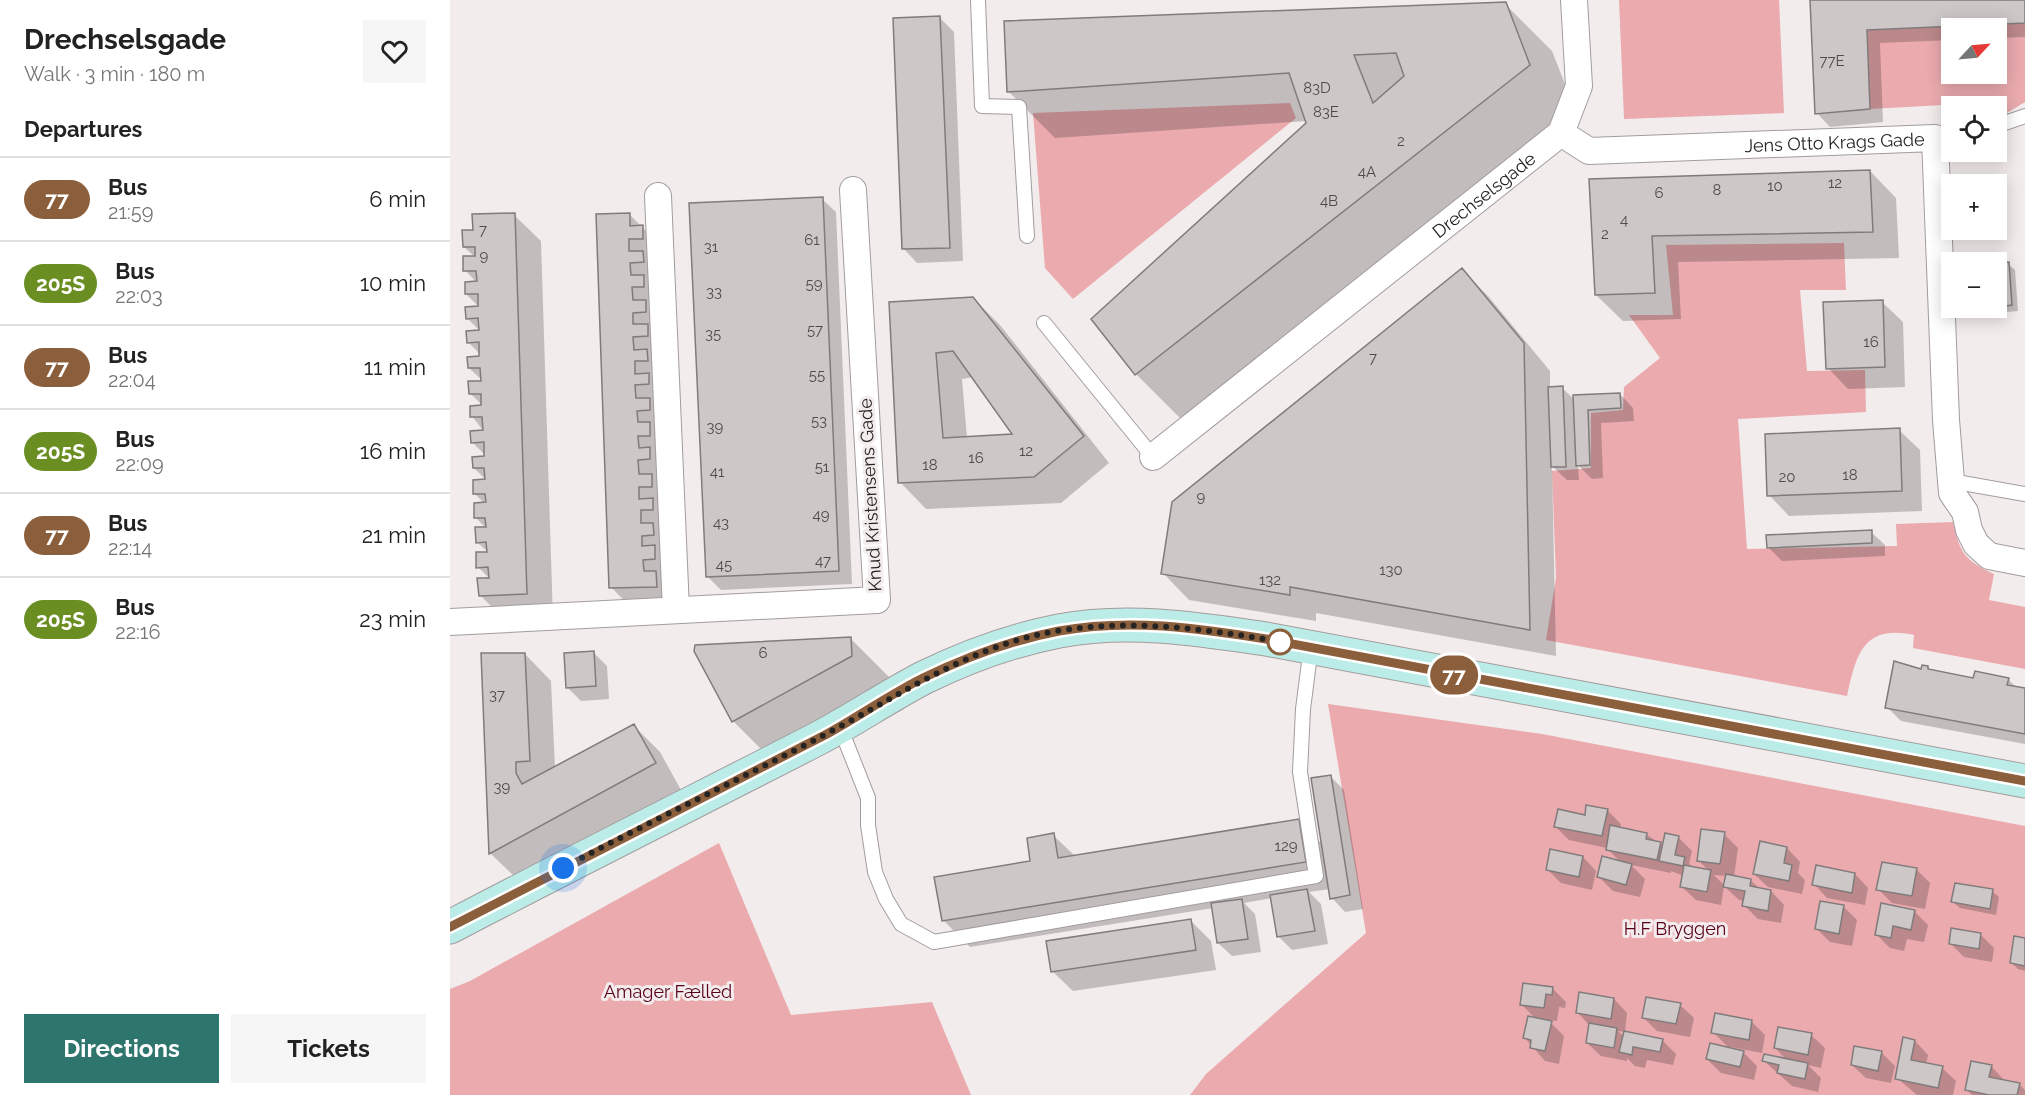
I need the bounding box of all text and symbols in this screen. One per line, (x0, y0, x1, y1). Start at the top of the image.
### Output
north arrow (1941, 18, 2007, 84)
map controls (1941, 18, 2007, 318)
button: heart (363, 20, 426, 83)
text: Drechselsgade (24, 23, 226, 56)
house number: 77E (1819, 52, 1845, 70)
text: Walk · 3 min · 180 m (24, 62, 205, 86)
house number: 83D (1303, 79, 1331, 97)
button: locate (1941, 96, 2007, 162)
house number: 83E (1313, 103, 1339, 121)
text: Departures (24, 116, 142, 142)
street label: Jens Otto Krags Gade (1744, 128, 1925, 156)
house number: 2 (1397, 132, 1405, 150)
street label: Drechselsgade (1428, 147, 1539, 242)
house number: 4A (1358, 163, 1376, 181)
text: Bus (108, 174, 147, 200)
house number: 12 (1828, 174, 1842, 192)
button: + (1941, 174, 2007, 240)
house number: 10 (1767, 177, 1783, 195)
house number: 8 (1713, 181, 1722, 199)
house number: 6 (1654, 184, 1664, 202)
text: 6 min (369, 186, 426, 212)
text: 77 (45, 187, 69, 212)
house number: 4B (1320, 192, 1338, 210)
text: 21:59 (108, 200, 153, 224)
house number: 4 (1620, 211, 1628, 229)
house number: 7 (479, 221, 487, 239)
house number: 2 (1601, 225, 1609, 243)
house number: 61 (804, 231, 820, 249)
house number: 31 (704, 238, 719, 256)
house number: 9 (480, 247, 489, 265)
button: − (1941, 252, 2007, 318)
text: Bus (115, 258, 155, 284)
text: 10 min (360, 270, 426, 296)
text: 205S (36, 271, 85, 296)
house number: 59 (806, 275, 823, 293)
house number: 33 (706, 283, 722, 301)
text: 22:03 (115, 284, 163, 308)
house number: 57 (807, 321, 823, 339)
house number: 35 (705, 325, 721, 343)
house number: 16 (1863, 333, 1879, 351)
text: Bus (108, 342, 147, 368)
house number: 7 (1369, 349, 1377, 367)
text: 11 min (364, 354, 426, 380)
text: 77 (45, 355, 69, 380)
house number: 55 (809, 366, 825, 384)
text: 22:04 (108, 368, 156, 392)
street label: Knud Kristensens Gade (854, 397, 886, 592)
house number: 53 (811, 412, 827, 430)
house number: 39 (707, 418, 724, 436)
text: Bus (115, 426, 155, 452)
text: 16 min (360, 438, 426, 464)
text: 205S (36, 439, 85, 464)
house number: 12 (1019, 442, 1033, 460)
house number: 16 (968, 449, 984, 467)
text: 22:09 (115, 452, 164, 476)
house number: 18 (922, 456, 938, 474)
house number: 51 (815, 458, 830, 476)
house number: 41 (710, 463, 725, 481)
house number: 18 (1842, 466, 1858, 484)
house number: 20 (1779, 468, 1796, 486)
house number: 9 (1197, 488, 1206, 506)
house number: 49 (813, 506, 830, 524)
text: Bus (108, 510, 147, 536)
house number: 43 (713, 514, 729, 532)
text: 21 min (362, 522, 426, 548)
text: 77 (45, 523, 69, 548)
text: 22:14 (108, 536, 152, 560)
house number: 47 (815, 552, 831, 570)
house number: 45 (716, 556, 732, 574)
house number: 130 (1379, 561, 1403, 579)
house number: 132 (1259, 571, 1281, 589)
text: Bus (115, 594, 155, 620)
text: 23 min (359, 606, 426, 632)
text: 205S (36, 607, 85, 632)
text: 22:16 (115, 620, 160, 644)
unlabelled marker (1267, 629, 1293, 655)
house number: 6 (758, 644, 768, 662)
line badge: 77 (1427, 656, 1481, 694)
text: 77 (1442, 663, 1466, 688)
house number: 37 (489, 686, 505, 704)
house number: 39 (494, 778, 511, 796)
house number: 129 (1274, 837, 1298, 855)
your location (548, 853, 578, 883)
park label: H.F Bryggen (1624, 918, 1726, 939)
park label: Amager Fælled (604, 981, 732, 1002)
button: Directions (24, 1014, 219, 1083)
button: Tickets (231, 1014, 426, 1083)

